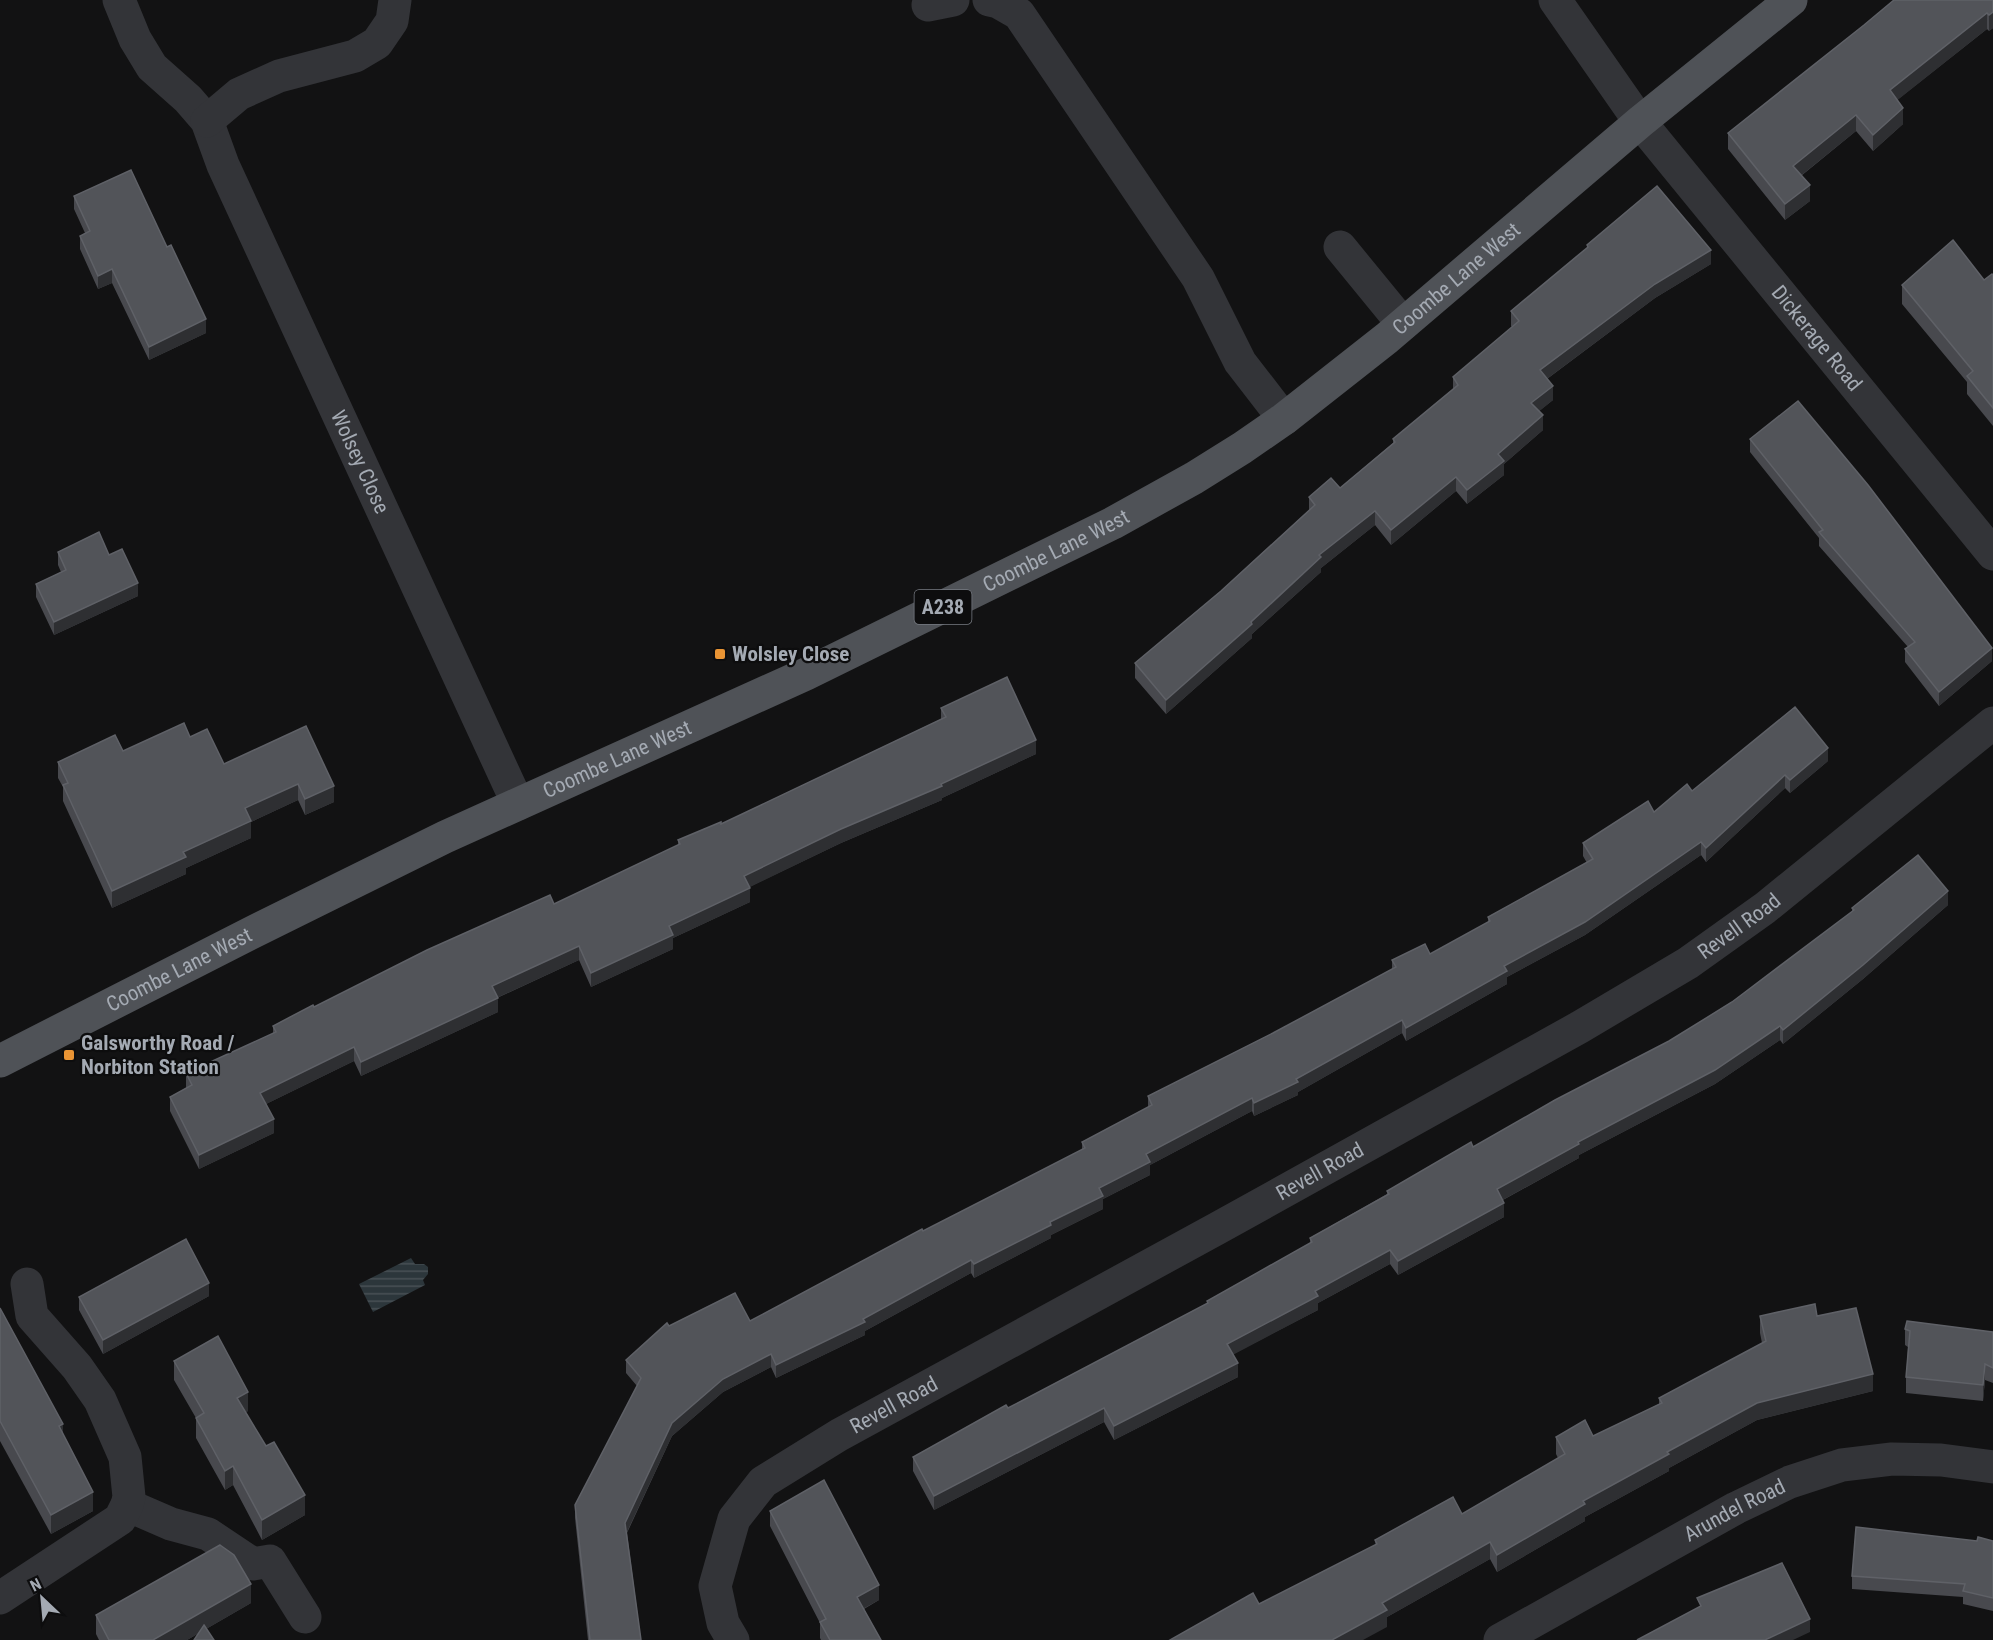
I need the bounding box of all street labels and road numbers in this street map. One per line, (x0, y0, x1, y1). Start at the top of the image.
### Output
street label: Coombe Lane West (1388, 218, 1525, 340)
street label: Dickerage Road (1767, 281, 1867, 396)
street label: Wolsey Close (326, 407, 394, 517)
street label: Coombe Lane West (979, 504, 1133, 597)
road number: A238 (914, 590, 972, 624)
street label: Coombe Lane West (539, 715, 695, 803)
street label: Revell Road (1693, 888, 1785, 964)
street label: Coombe Lane West (102, 923, 256, 1017)
street label: Revell Road (1272, 1138, 1368, 1205)
street label: Revell Road (846, 1371, 942, 1439)
street label: Arundel Road (1680, 1474, 1789, 1547)

